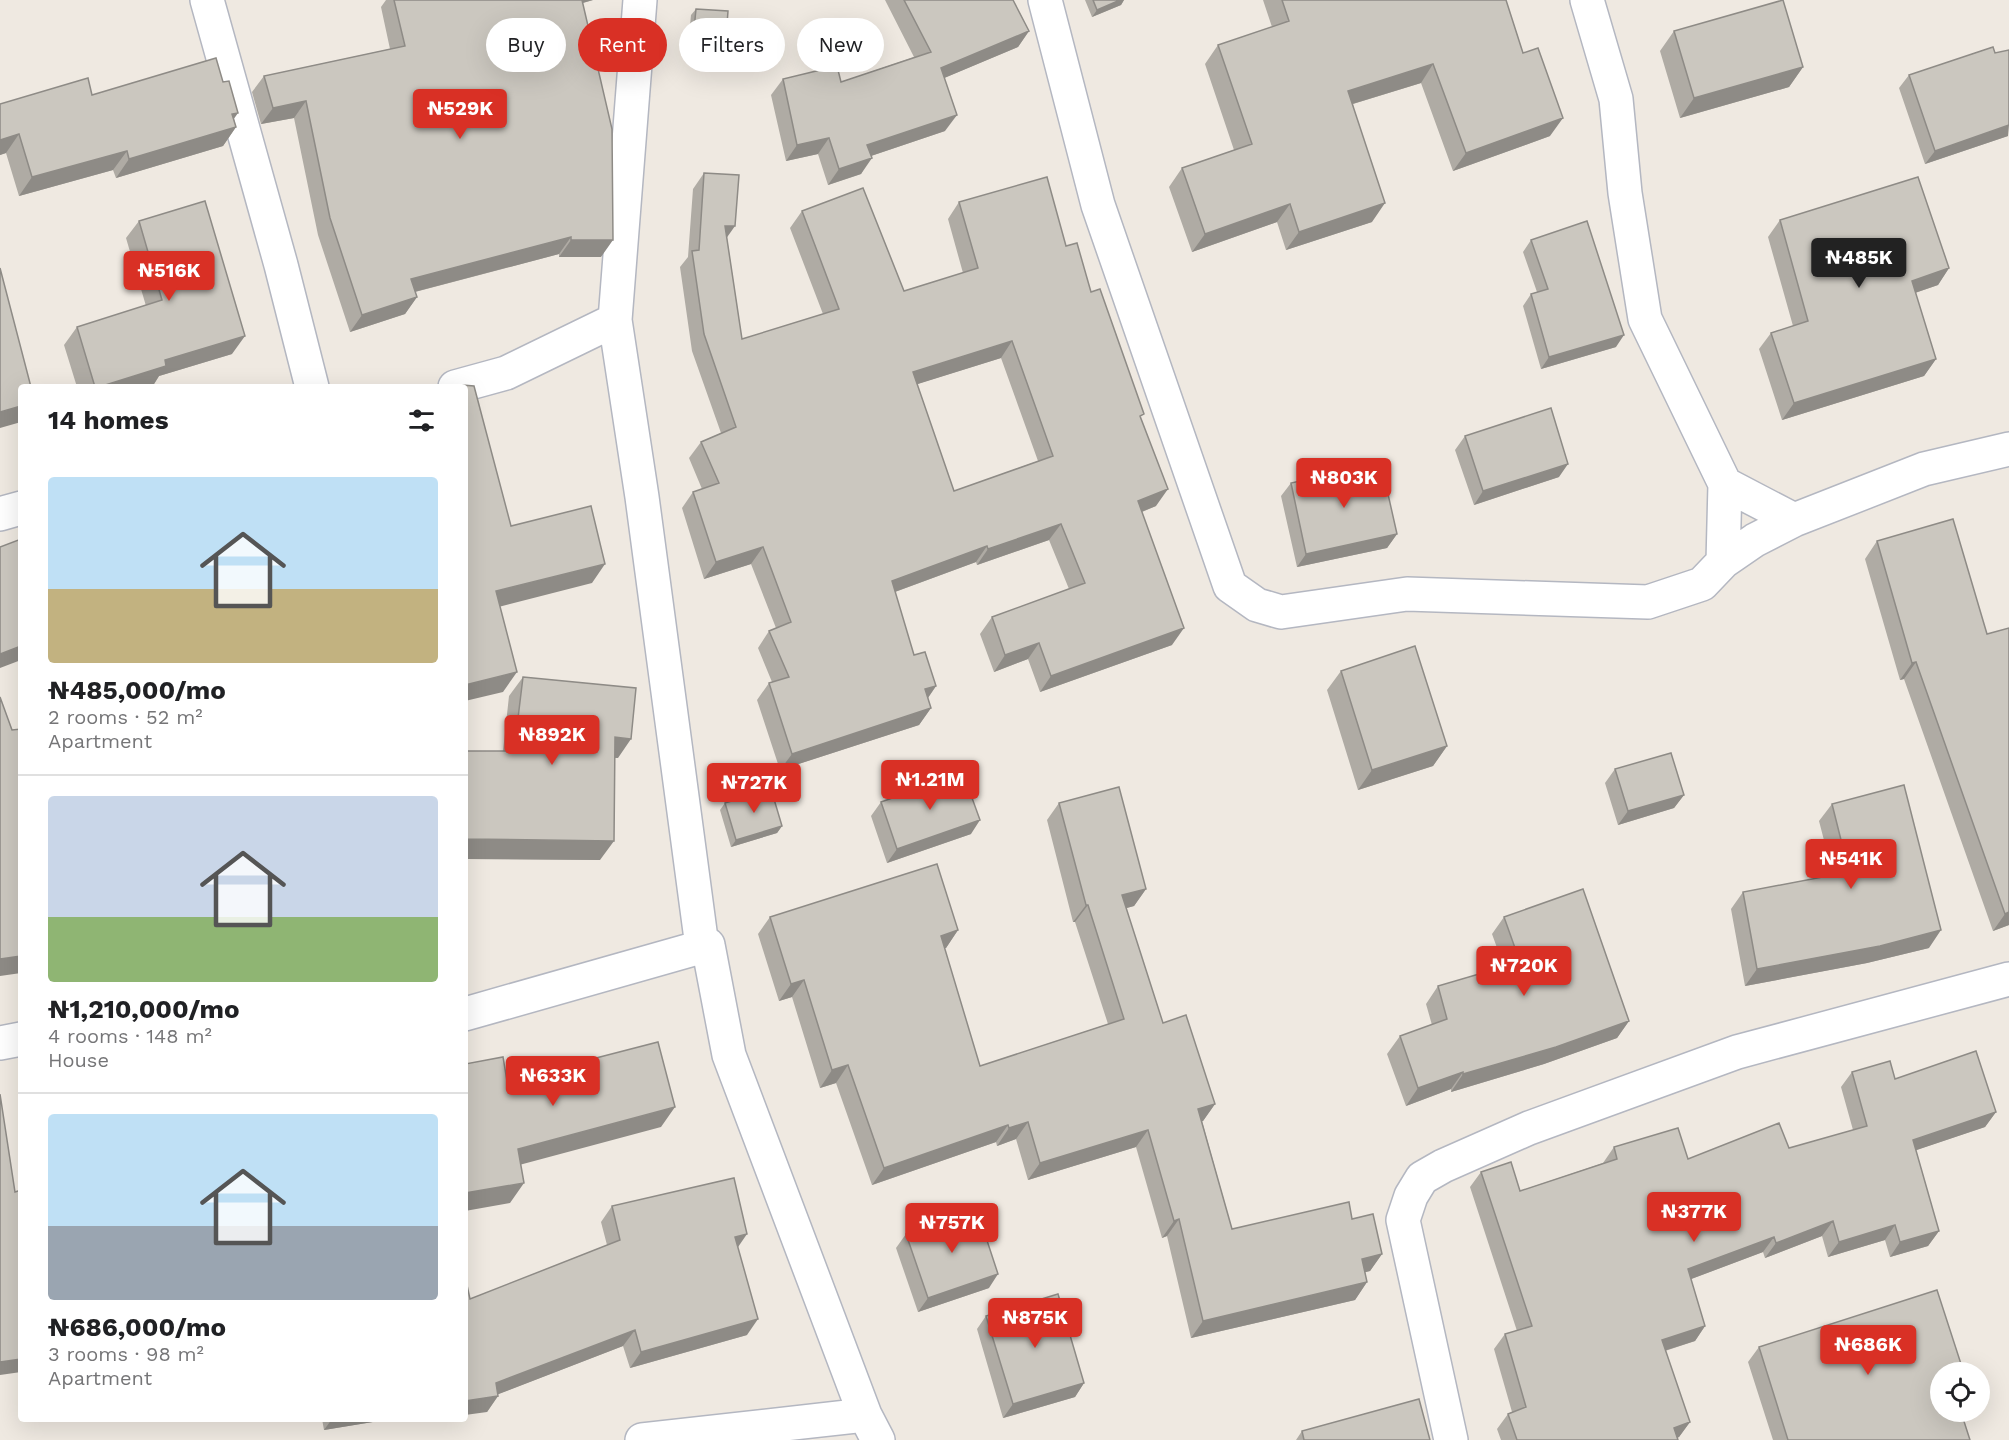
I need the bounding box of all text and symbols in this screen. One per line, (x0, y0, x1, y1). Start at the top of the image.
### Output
chip: Buy (486, 18, 566, 72)
chip: Rent (578, 18, 667, 72)
chip: Filters (679, 18, 785, 72)
chip: New (797, 18, 884, 72)
pin: ₦529K (418, 89, 502, 140)
text: ₦529K (427, 96, 493, 120)
pin: ₦485K (1817, 238, 1901, 289)
text: ₦485K (1825, 245, 1893, 269)
pin: ₦516K (127, 251, 211, 302)
text: ₦516K (138, 258, 200, 282)
icon: filters (405, 404, 438, 437)
text: 14 homes (48, 405, 169, 435)
pin: ₦803K (1302, 458, 1386, 509)
text: ₦803K (1310, 465, 1378, 489)
icon: home (189, 516, 297, 624)
text: ₦485,000/mo (48, 675, 226, 705)
text: 2 rooms · 52 m² (48, 705, 203, 729)
pin: ₦892K (510, 715, 594, 766)
text: ₦892K (518, 722, 586, 746)
text: Apartment (48, 729, 152, 753)
pin: ₦1.21M (881, 760, 979, 811)
pin: ₦727K (712, 763, 796, 814)
text: ₦1.21M (895, 767, 965, 791)
text: ₦727K (721, 770, 787, 794)
icon: home (189, 835, 297, 943)
pin: ₦541K (1809, 839, 1893, 890)
text: ₦541K (1819, 846, 1883, 870)
pin: ₦720K (1482, 946, 1566, 997)
text: ₦720K (1490, 953, 1558, 977)
text: ₦1,210,000/mo (48, 994, 240, 1024)
text: 4 rooms · 148 m² (48, 1024, 212, 1048)
text: House (48, 1048, 109, 1072)
pin: ₦633K (511, 1056, 595, 1107)
text: ₦633K (520, 1063, 586, 1087)
icon: home (189, 1153, 297, 1261)
pin: ₦377K (1652, 1192, 1736, 1243)
text: ₦377K (1661, 1199, 1727, 1223)
pin: ₦757K (910, 1203, 994, 1254)
text: ₦757K (919, 1210, 985, 1234)
pin: ₦875K (993, 1298, 1077, 1349)
text: ₦875K (1002, 1305, 1068, 1329)
text: ₦686,000/mo (48, 1312, 226, 1342)
pin: ₦686K (1826, 1325, 1910, 1376)
text: ₦686K (1834, 1332, 1902, 1356)
text: 3 rooms · 98 m² (48, 1342, 204, 1366)
map controls (1930, 1362, 1990, 1422)
button: locate (1930, 1362, 1990, 1422)
text: Apartment (48, 1366, 152, 1390)

